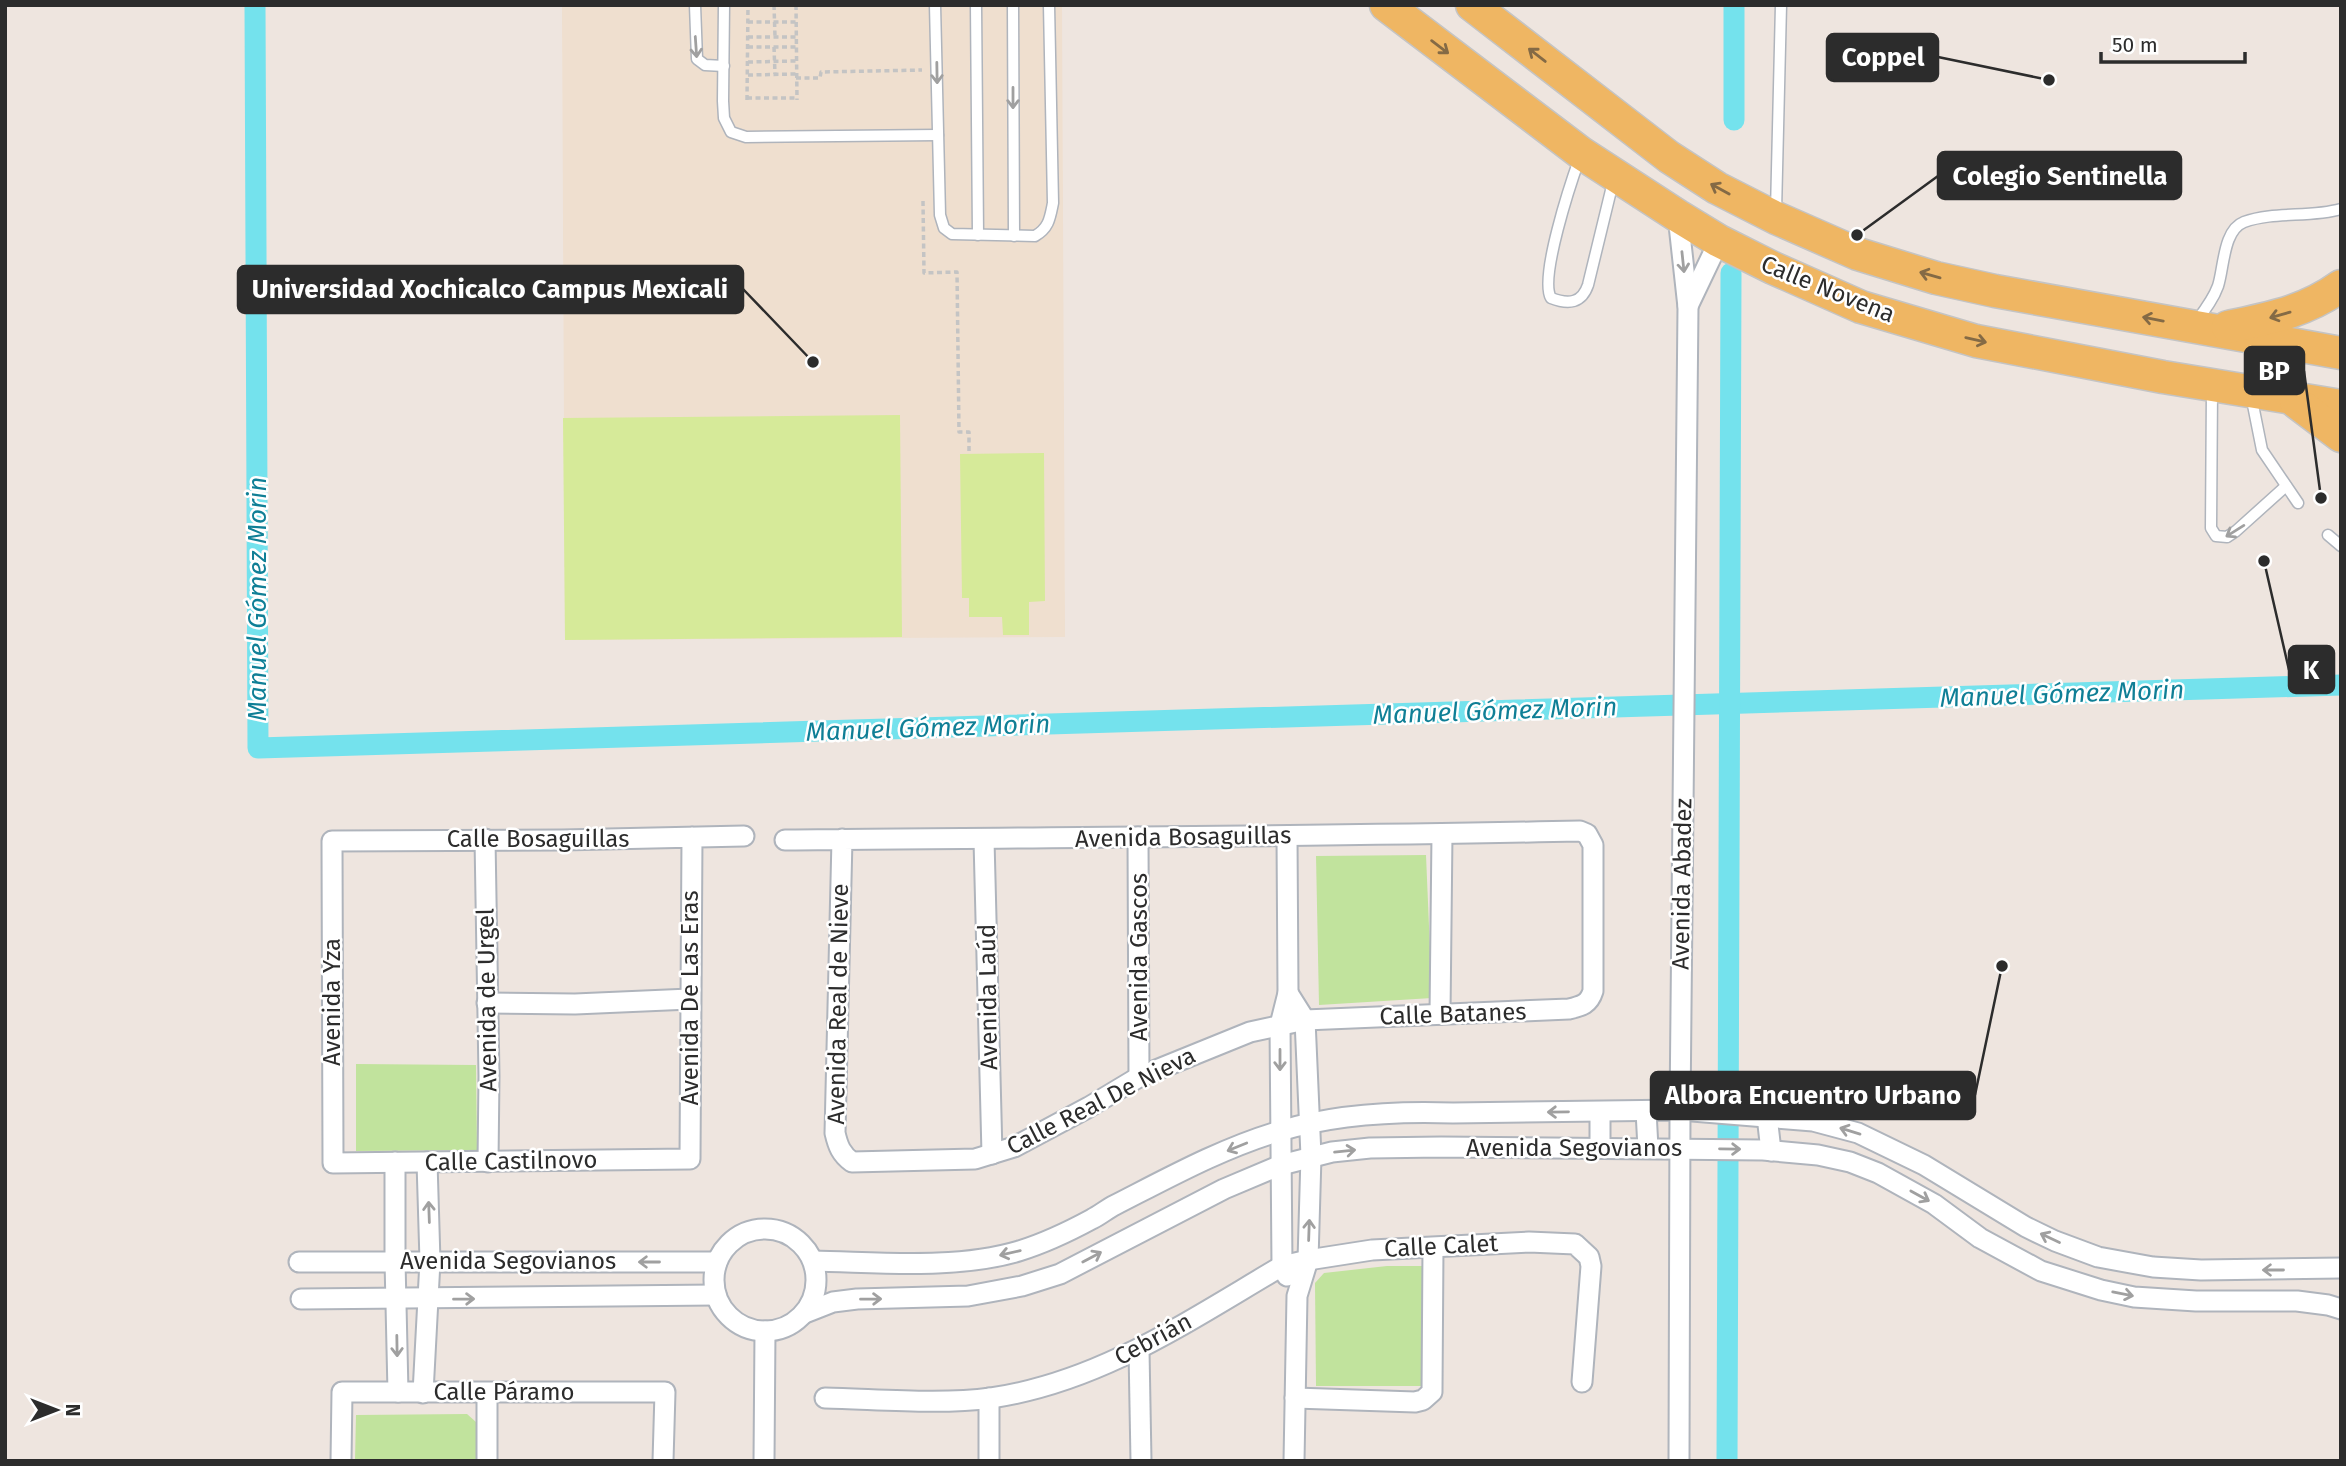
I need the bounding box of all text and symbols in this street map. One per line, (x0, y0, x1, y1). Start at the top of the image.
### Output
scale bar (2101, 21, 2244, 65)
text: 50 m (2112, 32, 2158, 58)
callout: Coppel (1827, 34, 1938, 81)
one-way arrow (690, 35, 703, 58)
one-way arrow (1430, 39, 1449, 54)
text: Coppel (1842, 42, 1925, 73)
one-way arrow (1528, 48, 1546, 63)
one-way arrow (930, 62, 944, 85)
one-way arrow (1006, 86, 1020, 109)
callout: Colegio Sentinella (1938, 152, 2181, 199)
text: Colegio Sentinella (1952, 161, 2168, 192)
one-way arrow (1710, 182, 1731, 195)
street label: Calle Novena (1757, 249, 1899, 329)
one-way arrow (1677, 250, 1690, 273)
callout: Universidad Xochicalco Campus Mexicali (238, 266, 743, 313)
one-way arrow (1919, 268, 1941, 281)
text: Universidad Xochicalco Campus Mexicali (252, 274, 728, 305)
one-way arrow (2270, 309, 2292, 322)
one-way arrow (2142, 312, 2165, 326)
one-way arrow (1964, 334, 1986, 347)
callout: BP (2245, 347, 2304, 394)
text: BP (2258, 356, 2290, 387)
water label: Manuel Gómez Morin (242, 477, 273, 721)
one-way arrow (2226, 523, 2245, 538)
callout: K (2289, 646, 2334, 693)
text: K (2303, 655, 2320, 686)
water label: Manuel Gómez Morin (1939, 674, 2185, 714)
water label: Manuel Gómez Morin (1372, 691, 1618, 731)
water label: Manuel Gómez Morin (805, 708, 1051, 748)
street label: Avenida Abadez (1667, 798, 1697, 970)
street label: Avenida Bosaguillas (1075, 821, 1291, 853)
street label: Calle Bosaguillas (447, 825, 629, 853)
street label: Avenida Gascos (1125, 873, 1153, 1041)
street label: Avenida Real de Nieve (822, 883, 854, 1125)
street label: Avenida De Las Eras (676, 890, 704, 1106)
street label: Avenida de Urgel (471, 908, 503, 1092)
street label: Avenida Laúd (973, 924, 1003, 1070)
street label: Avenida Yza (318, 938, 346, 1066)
street label: Calle Batanes (1379, 997, 1527, 1031)
street label: Calle Real De Nieva (1002, 1041, 1200, 1161)
one-way arrow (1273, 1048, 1287, 1071)
callout: Albora Encuentro Urbano (1651, 1072, 1975, 1119)
text: Albora Encuentro Urbano (1664, 1080, 1961, 1111)
one-way arrow (1547, 1105, 1570, 1119)
one-way arrow (1839, 1124, 1861, 1137)
street label: Avenida Segovianos (1466, 1134, 1682, 1162)
one-way arrow (1227, 1141, 1249, 1154)
one-way arrow (1718, 1143, 1741, 1156)
one-way arrow (1333, 1144, 1356, 1157)
street label: Calle Castilnovo (424, 1145, 598, 1177)
one-way arrow (1909, 1190, 1930, 1204)
one-way arrow (422, 1200, 435, 1223)
one-way arrow (1302, 1218, 1315, 1241)
street label: Calle Calet (1383, 1229, 1499, 1263)
one-way arrow (2040, 1231, 2061, 1245)
street label: Avenida Segovianos (400, 1247, 616, 1275)
one-way arrow (999, 1247, 1022, 1260)
one-way arrow (1081, 1250, 1101, 1264)
one-way arrow (638, 1255, 661, 1269)
one-way arrow (2261, 1263, 2284, 1277)
one-way arrow (2111, 1288, 2134, 1302)
one-way arrow (453, 1292, 476, 1306)
one-way arrow (859, 1292, 882, 1306)
street label: Cebrián (1110, 1307, 1196, 1371)
one-way arrow (390, 1334, 404, 1357)
north arrow (21, 1375, 91, 1445)
street label: Calle Páramo (433, 1378, 575, 1406)
text: N (61, 1404, 84, 1416)

